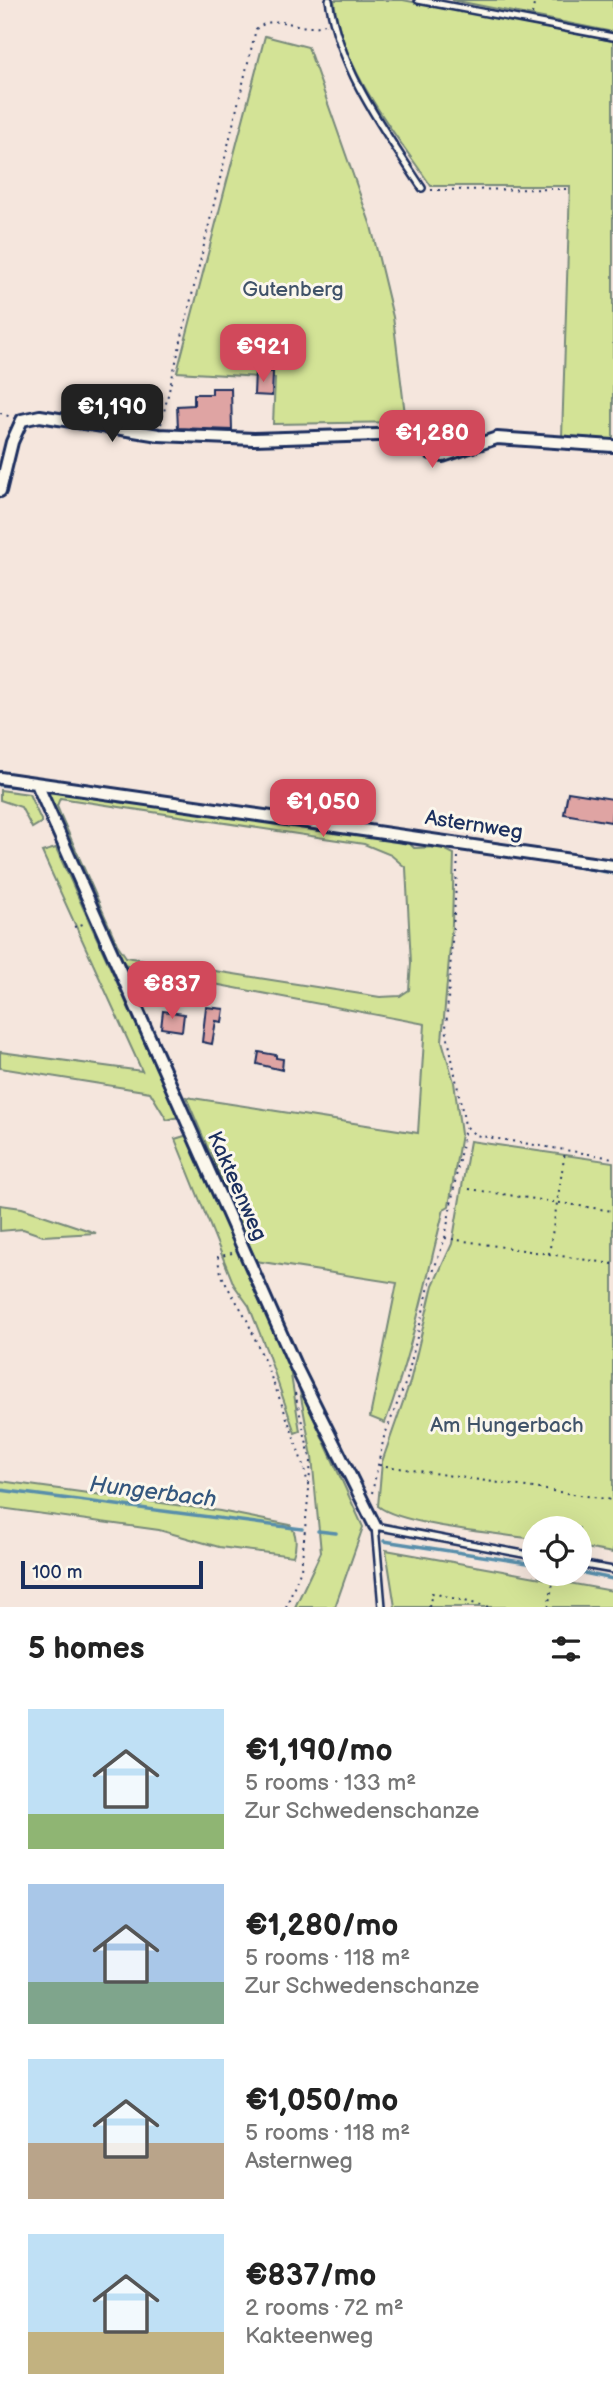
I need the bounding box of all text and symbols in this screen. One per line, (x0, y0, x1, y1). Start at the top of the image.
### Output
park label: Gutenberg (242, 277, 344, 302)
pin: €921 (222, 324, 304, 384)
text: €921 (236, 333, 290, 361)
pin: €1,190 (55, 384, 169, 444)
text: €1,190 (77, 393, 147, 421)
pin: €1,280 (375, 410, 489, 470)
text: €1,280 (395, 419, 469, 447)
pin: €1,050 (266, 780, 380, 839)
text: €1,050 (286, 788, 360, 816)
street label: Asternweg (423, 805, 525, 845)
pin: €837 (131, 962, 213, 1021)
text: €837 (143, 970, 201, 998)
street label: Kakteenweg (202, 1127, 272, 1245)
park label: Am Hungerbach (430, 1413, 584, 1438)
water label: Hungerbach (88, 1470, 219, 1514)
map controls (522, 1516, 592, 1586)
button: locate (522, 1516, 592, 1586)
scale bar (21, 1558, 203, 1590)
text: 100 m (32, 1561, 83, 1584)
icon: filters (547, 1630, 585, 1668)
text: 5 homes (28, 1631, 145, 1667)
text: €1,190/mo (245, 1733, 393, 1769)
icon: home (84, 1737, 168, 1821)
text: 5 rooms · 133 m² (245, 1769, 416, 1797)
text: Zur Schwedenschanze (245, 1797, 479, 1825)
text: €1,280/mo (245, 1908, 398, 1944)
icon: home (84, 1912, 168, 1996)
text: 5 rooms · 118 m² (245, 1944, 410, 1972)
text: Zur Schwedenschanze (245, 1972, 479, 2000)
text: €1,050/mo (245, 2083, 398, 2119)
icon: home (84, 2087, 168, 2171)
text: 5 rooms · 118 m² (245, 2119, 410, 2147)
text: Asternweg (245, 2147, 353, 2175)
text: €837/mo (245, 2258, 376, 2294)
icon: home (84, 2262, 168, 2346)
text: 2 rooms · 72 m² (245, 2294, 404, 2322)
text: Kakteenweg (245, 2322, 373, 2350)

